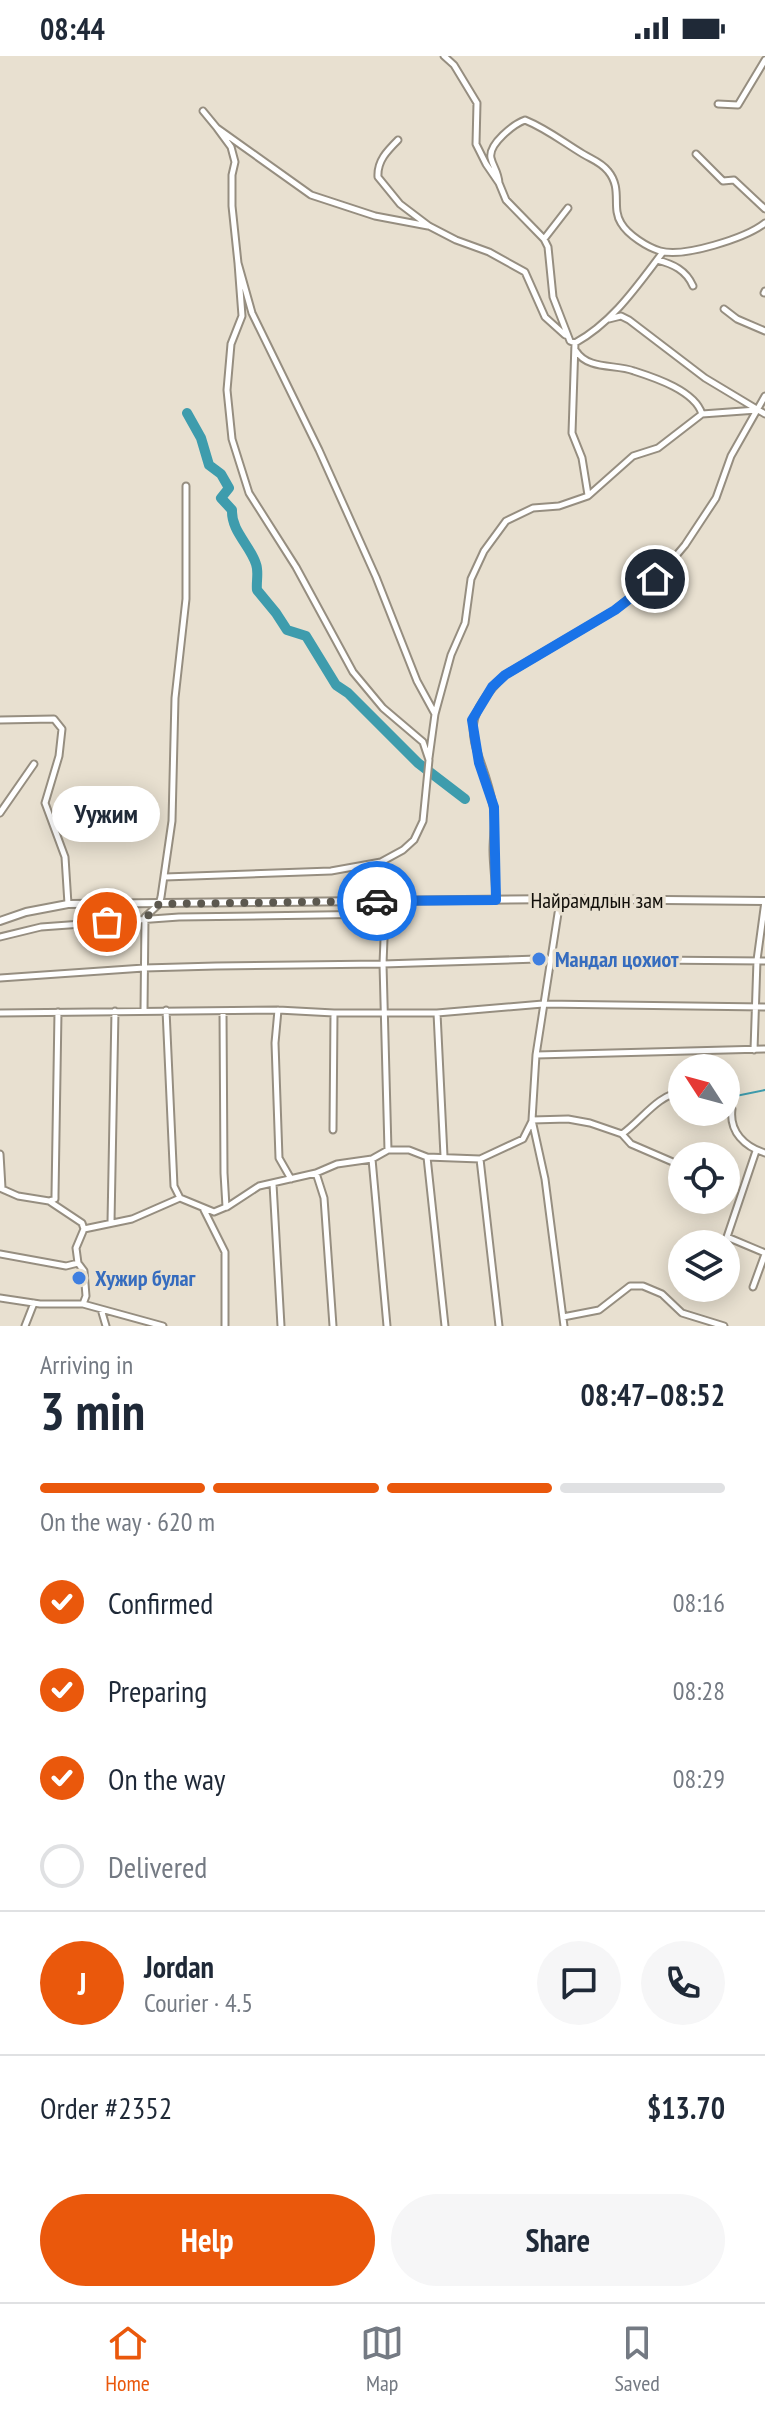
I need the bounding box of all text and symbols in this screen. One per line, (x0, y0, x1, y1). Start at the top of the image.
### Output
text: 08:44 (40, 9, 105, 48)
pin (621, 545, 689, 613)
icon: home (633, 557, 677, 601)
callout: Уужим (53, 786, 161, 842)
text: Уужим (74, 797, 138, 830)
courier (337, 861, 417, 941)
icon: car (355, 879, 399, 923)
street label: Найрамдлын зам (530, 886, 664, 914)
pin (73, 888, 141, 956)
icon: bag (85, 900, 129, 944)
place label: Мандал цохиот (555, 945, 679, 973)
marker: Мандал цохиот (530, 950, 548, 968)
north arrow (668, 1054, 740, 1126)
map controls (668, 1054, 740, 1302)
button: locate (668, 1142, 740, 1214)
button: layers (668, 1230, 740, 1302)
place label: Хужир булаг (95, 1264, 196, 1292)
marker: Хужир булаг (70, 1269, 88, 1287)
text: Arriving in (40, 1348, 133, 1381)
text: 08:47–08:52 (581, 1375, 725, 1414)
text: 3 min (40, 1377, 145, 1444)
text: On the way · 620 m (40, 1505, 215, 1538)
icon: check (40, 1580, 84, 1624)
text: Confirmed (108, 1583, 213, 1622)
text: 08:16 (673, 1586, 725, 1619)
icon: check (40, 1668, 84, 1712)
text: Preparing (108, 1671, 207, 1710)
text: 08:28 (673, 1674, 725, 1707)
icon: check (40, 1756, 84, 1800)
text: On the way (108, 1759, 225, 1798)
text: 08:29 (673, 1762, 725, 1795)
text: Delivered (108, 1847, 207, 1886)
button: chat (537, 1941, 621, 2025)
button: phone (641, 1941, 725, 2025)
text: Jordan (144, 1947, 214, 1986)
text: J (78, 1964, 86, 2003)
text: Courier · 4.5 (144, 1986, 253, 2019)
text: Order #2352 (40, 2088, 172, 2127)
text: $13.70 (647, 2088, 725, 2127)
button: Help (40, 2194, 375, 2286)
button: Share (391, 2194, 725, 2286)
tab: Home (105, 2321, 150, 2397)
tab: Map (360, 2321, 404, 2397)
tab: Saved (614, 2321, 660, 2397)

